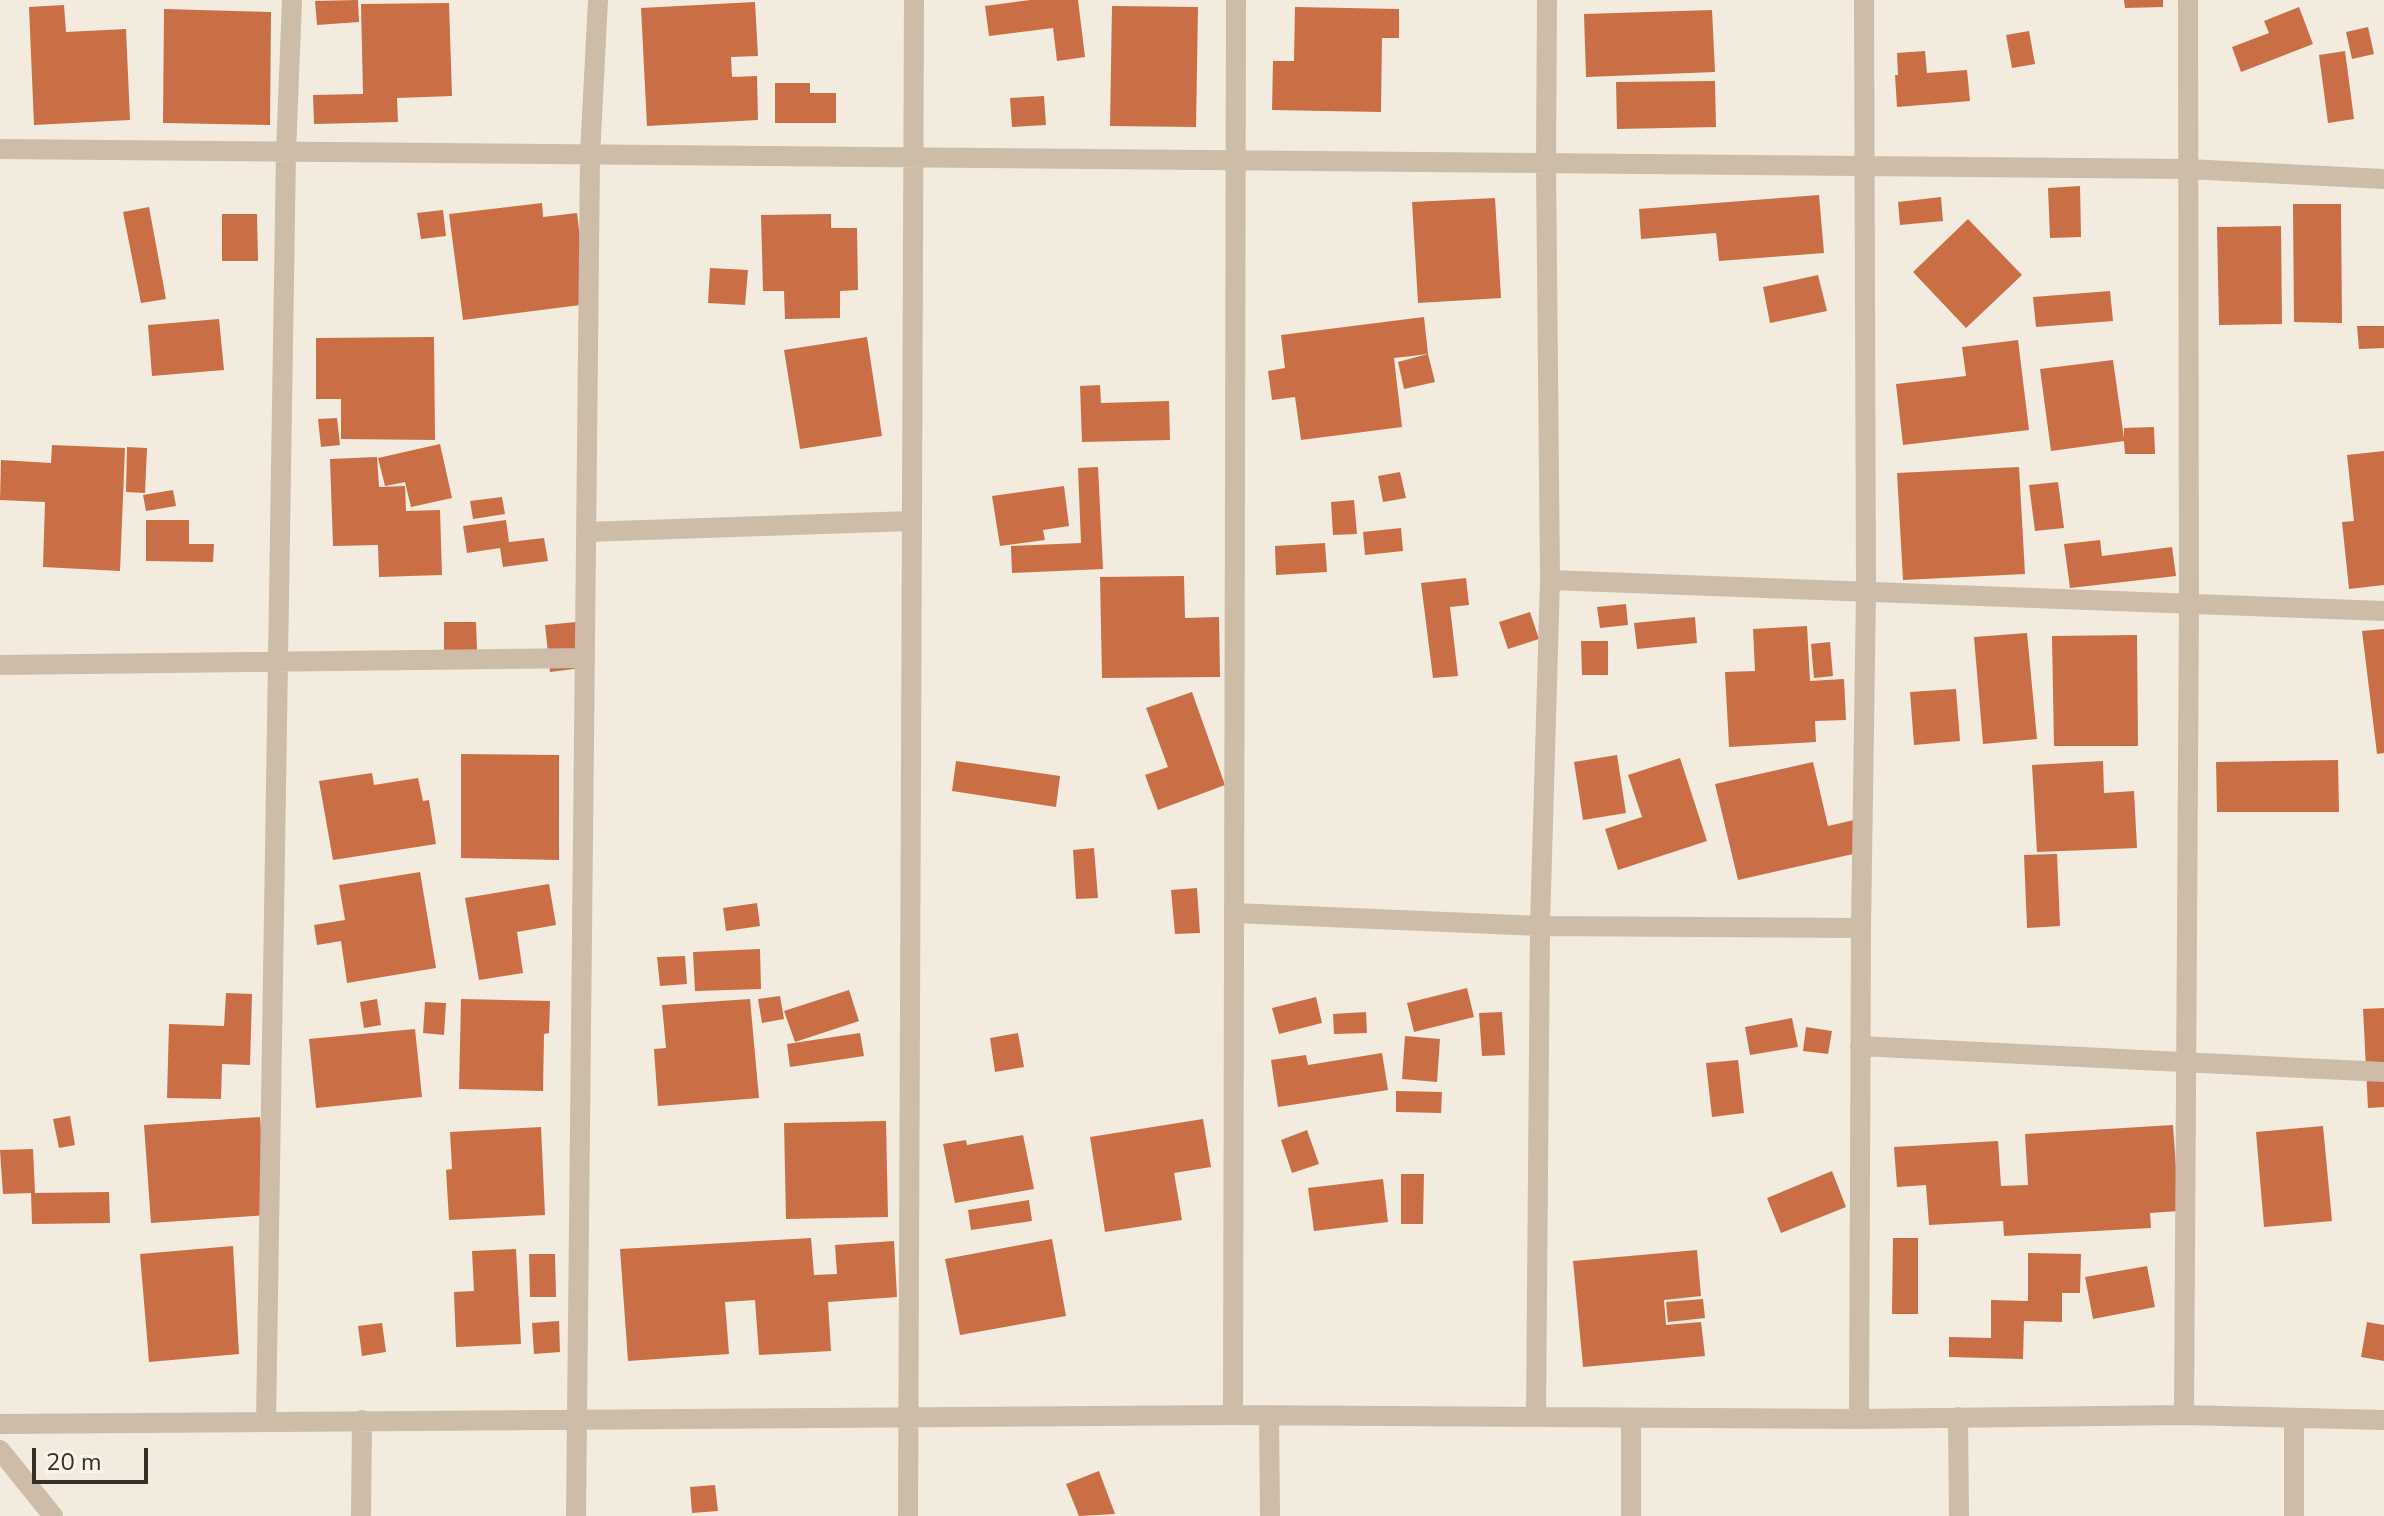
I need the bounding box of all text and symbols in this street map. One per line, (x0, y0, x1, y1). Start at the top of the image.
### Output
scale bar (36, 1432, 152, 1482)
text: 20 m (46, 1446, 102, 1478)

